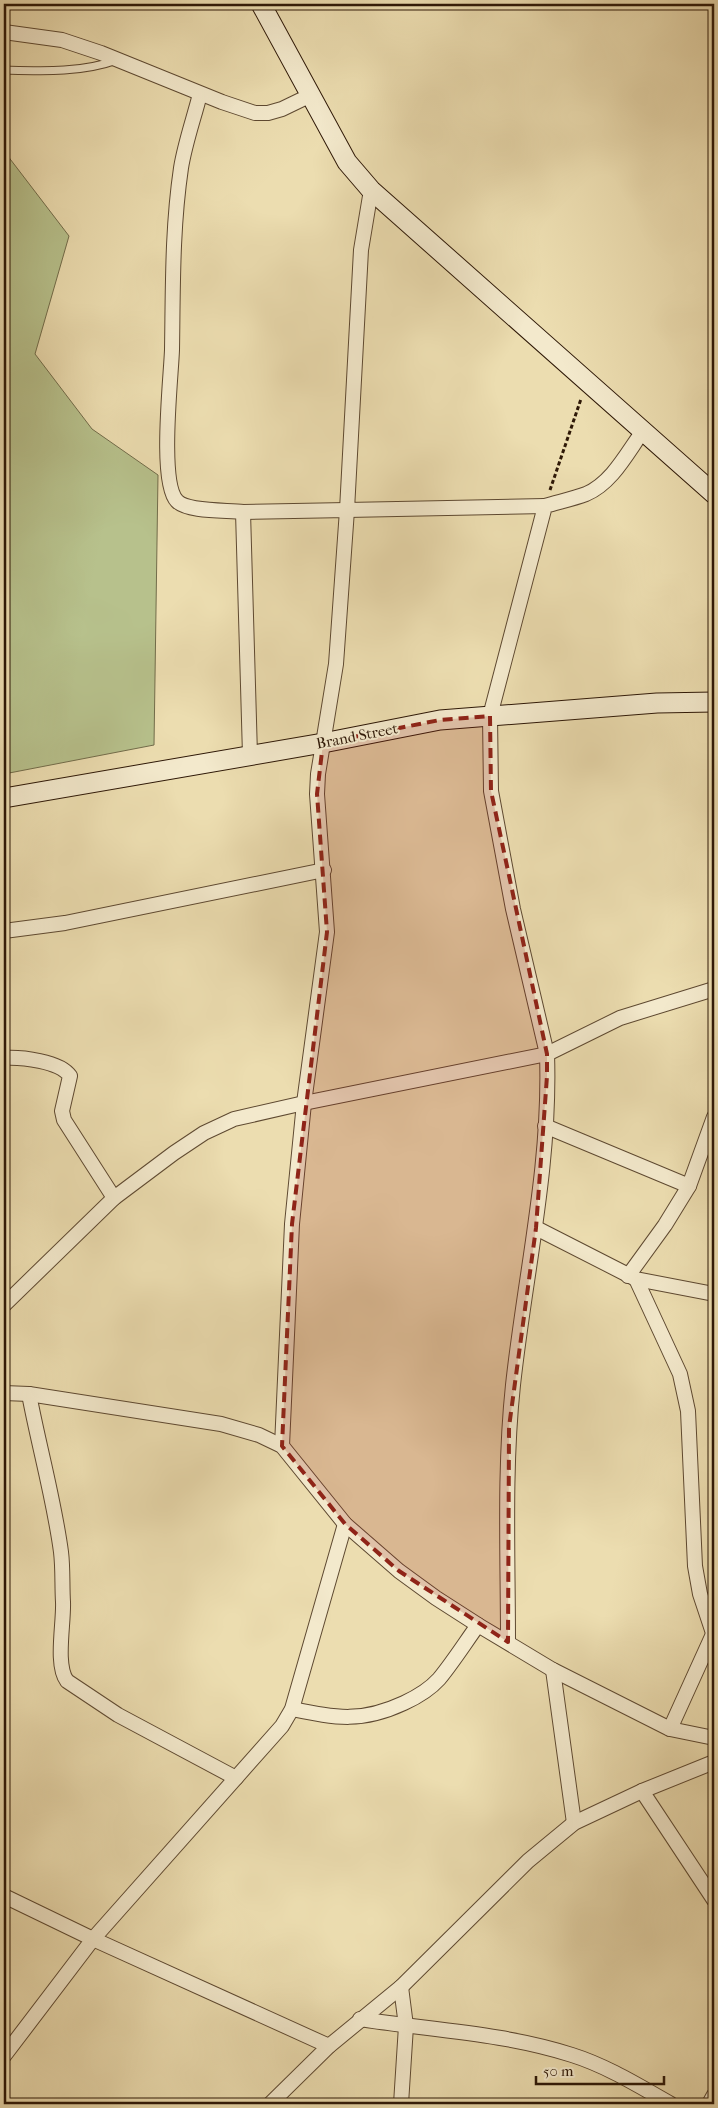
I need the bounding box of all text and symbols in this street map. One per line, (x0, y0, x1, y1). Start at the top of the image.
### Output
street label: Brand Street (315, 719, 400, 753)
scale bar (536, 2053, 663, 2085)
text: 50 m (543, 2062, 574, 2080)

